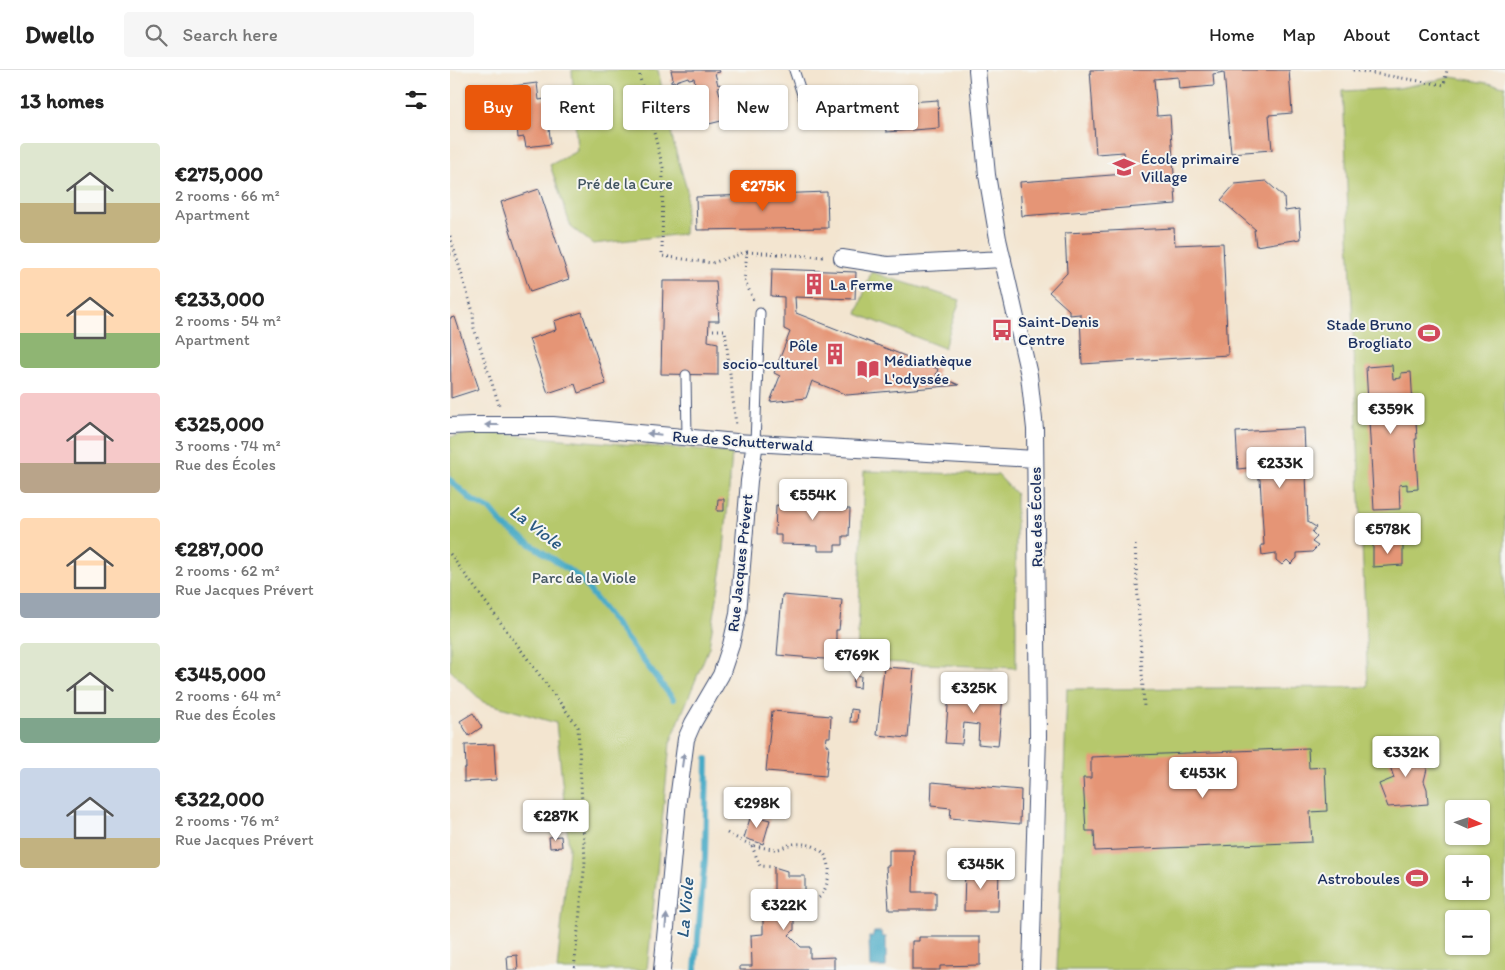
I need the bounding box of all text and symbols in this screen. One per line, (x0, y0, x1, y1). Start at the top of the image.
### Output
search box (124, 12, 474, 57)
text: Dwello (25, 20, 94, 49)
icon: search (142, 21, 170, 49)
text: Search here (182, 23, 278, 46)
text: Home (1209, 24, 1255, 46)
text: Map (1283, 24, 1316, 46)
text: About (1344, 24, 1390, 46)
text: Contact (1418, 24, 1480, 46)
chip: Buy (465, 85, 531, 130)
chip: Rent (541, 85, 613, 130)
chip: Filters (623, 85, 709, 130)
chip: New (719, 85, 788, 130)
chip: Apartment (798, 85, 918, 130)
icon: filters (402, 86, 430, 114)
text: 13 homes (20, 88, 104, 113)
place label: École primaire Village (1141, 149, 1240, 186)
school or university icon: École primaire Village (1111, 154, 1137, 180)
text: €275,000 (175, 161, 263, 186)
icon: home (60, 163, 120, 223)
pin: €275K (728, 170, 798, 212)
park label: Pré de la Cure (577, 174, 673, 193)
text: €275K (741, 176, 785, 195)
text: 2 rooms · 66 m² (175, 186, 280, 205)
text: Apartment (175, 205, 250, 224)
building icon: La Ferme (801, 271, 827, 297)
place label: La Ferme (830, 275, 893, 294)
text: €233,000 (175, 286, 265, 311)
icon: home (60, 288, 120, 348)
text: 2 rooms · 54 m² (175, 311, 281, 330)
place label: Saint-Denis Centre (1018, 312, 1099, 349)
place label: Stade Bruno Brogliato (1326, 315, 1412, 352)
bus stop icon: Saint-Denis Centre (989, 317, 1015, 343)
sports icon: Stade Bruno Brogliato (1416, 320, 1442, 346)
text: Apartment (175, 330, 250, 349)
place label: Pôle socio-culturel (723, 336, 818, 373)
building icon: Pôle socio-culturel (822, 341, 848, 367)
place label: Médiathèque L'odyssée (884, 351, 972, 388)
library icon: Médiathèque L'odyssée (855, 356, 881, 382)
pin: €359K (1356, 392, 1426, 435)
text: €359K (1369, 399, 1413, 418)
text: €325,000 (175, 411, 264, 436)
icon: home (60, 413, 120, 473)
one-way arrow (483, 421, 499, 429)
street label: Rue de Schutterwald (672, 427, 814, 455)
one-way arrow (645, 430, 661, 438)
text: 3 rooms · 74 m² (175, 436, 281, 455)
pin: €233K (1245, 446, 1315, 489)
text: €233K (1257, 453, 1303, 472)
text: Rue des Écoles (175, 455, 276, 474)
street label: Rue des Écoles (1026, 466, 1046, 568)
pin: €554K (778, 478, 848, 521)
text: €554K (790, 485, 836, 504)
street label: Rue Jacques Prévert (723, 493, 757, 633)
water label: La Viole (505, 500, 568, 555)
pin: €578K (1353, 512, 1423, 555)
text: €578K (1366, 519, 1410, 538)
text: €287,000 (175, 536, 264, 561)
icon: home (60, 538, 120, 598)
text: 2 rooms · 62 m² (175, 561, 280, 580)
park label: Parc de la Viole (532, 568, 636, 587)
text: Rue Jacques Prévert (175, 580, 314, 599)
pin: €769K (822, 638, 892, 681)
text: €769K (835, 645, 879, 664)
text: €345,000 (175, 661, 266, 686)
icon: home (60, 663, 120, 723)
pin: €325K (939, 672, 1009, 714)
text: €325K (952, 678, 996, 697)
text: 2 rooms · 64 m² (175, 686, 281, 705)
text: Rue des Écoles (175, 705, 276, 724)
pin: €332K (1371, 736, 1441, 778)
text: €332K (1383, 742, 1429, 761)
one-way arrow (679, 752, 687, 768)
pin: €453K (1168, 756, 1238, 799)
text: €453K (1180, 763, 1226, 782)
text: €322,000 (175, 786, 264, 811)
pin: €298K (722, 786, 792, 829)
icon: home (60, 788, 120, 848)
text: €298K (735, 793, 779, 812)
pin: €287K (521, 800, 591, 842)
north arrow (1445, 800, 1490, 845)
map controls (1445, 800, 1490, 955)
text: €287K (534, 806, 578, 825)
text: 2 rooms · 76 m² (175, 811, 279, 830)
text: Rue Jacques Prévert (175, 830, 314, 849)
pin: €345K (946, 848, 1016, 890)
text: €345K (958, 854, 1004, 873)
button: + (1445, 855, 1490, 900)
sports icon: Astroboules (1404, 865, 1430, 891)
place label: Astroboules (1317, 869, 1400, 888)
water label: La Viole (671, 875, 699, 939)
pin: €322K (749, 888, 819, 931)
text: €322K (762, 895, 806, 914)
button: − (1445, 910, 1490, 955)
one-way arrow (662, 913, 670, 929)

